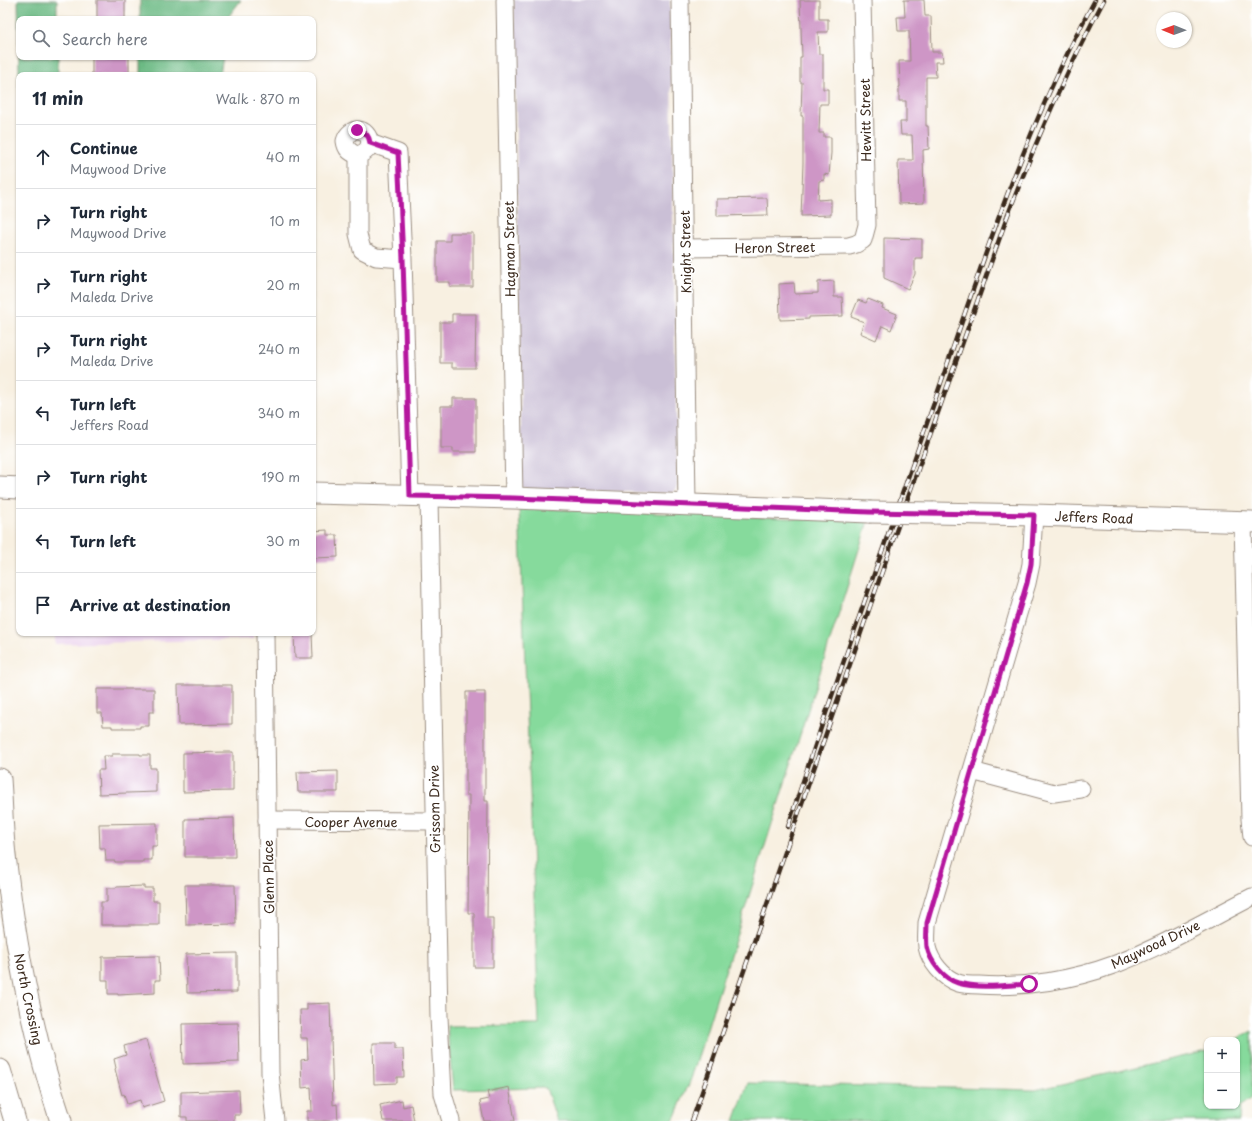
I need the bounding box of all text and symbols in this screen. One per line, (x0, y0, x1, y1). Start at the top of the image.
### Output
north arrow (1156, 12, 1192, 48)
search box (16, 16, 316, 60)
icon: search (30, 27, 52, 49)
text: Search here (62, 27, 148, 50)
street label: Hewitt Street (855, 78, 875, 162)
text: 11 min (32, 85, 84, 111)
text: Walk · 870 m (216, 89, 300, 108)
route end (348, 121, 366, 139)
text: Continue (70, 136, 138, 159)
icon: ahead (32, 146, 54, 168)
text: 40 m (266, 147, 300, 166)
text: Maywood Drive (70, 159, 166, 178)
text: Turn right (70, 200, 147, 223)
street label: Hagman Street (499, 201, 519, 297)
icon: right (32, 210, 54, 232)
street label: Knight Street (675, 210, 695, 294)
text: 10 m (270, 211, 300, 230)
text: Maywood Drive (70, 223, 166, 242)
street label: Heron Street (735, 237, 815, 257)
text: Turn right (70, 264, 147, 287)
icon: right (32, 274, 54, 296)
text: 20 m (266, 275, 300, 294)
text: Maleda Drive (70, 287, 154, 306)
text: Turn right (70, 328, 147, 351)
icon: right (32, 338, 54, 360)
text: 240 m (258, 339, 300, 358)
text: Maleda Drive (70, 351, 154, 370)
text: Turn left (70, 392, 136, 415)
icon: left (32, 402, 54, 424)
text: 340 m (257, 403, 300, 422)
text: Jeffers Road (70, 415, 149, 434)
text: Turn right (70, 465, 147, 488)
icon: right (32, 466, 54, 488)
text: 190 m (261, 467, 300, 486)
street label: Jeffers Road (1054, 506, 1134, 528)
text: Turn left (70, 529, 136, 552)
icon: left (32, 530, 54, 552)
text: 30 m (266, 531, 300, 550)
text: Arrive at destination (70, 593, 231, 616)
icon: arrive (32, 594, 54, 616)
street label: Grissom Drive (424, 765, 444, 853)
street label: Cooper Avenue (304, 812, 398, 831)
street label: Glenn Place (258, 840, 278, 914)
street label: Maywood Drive (1107, 915, 1203, 973)
street label: North Crossing (10, 951, 48, 1047)
route start (1020, 975, 1038, 993)
map controls (1204, 1037, 1240, 1109)
button: + (1204, 1037, 1240, 1073)
button: − (1204, 1073, 1240, 1109)

